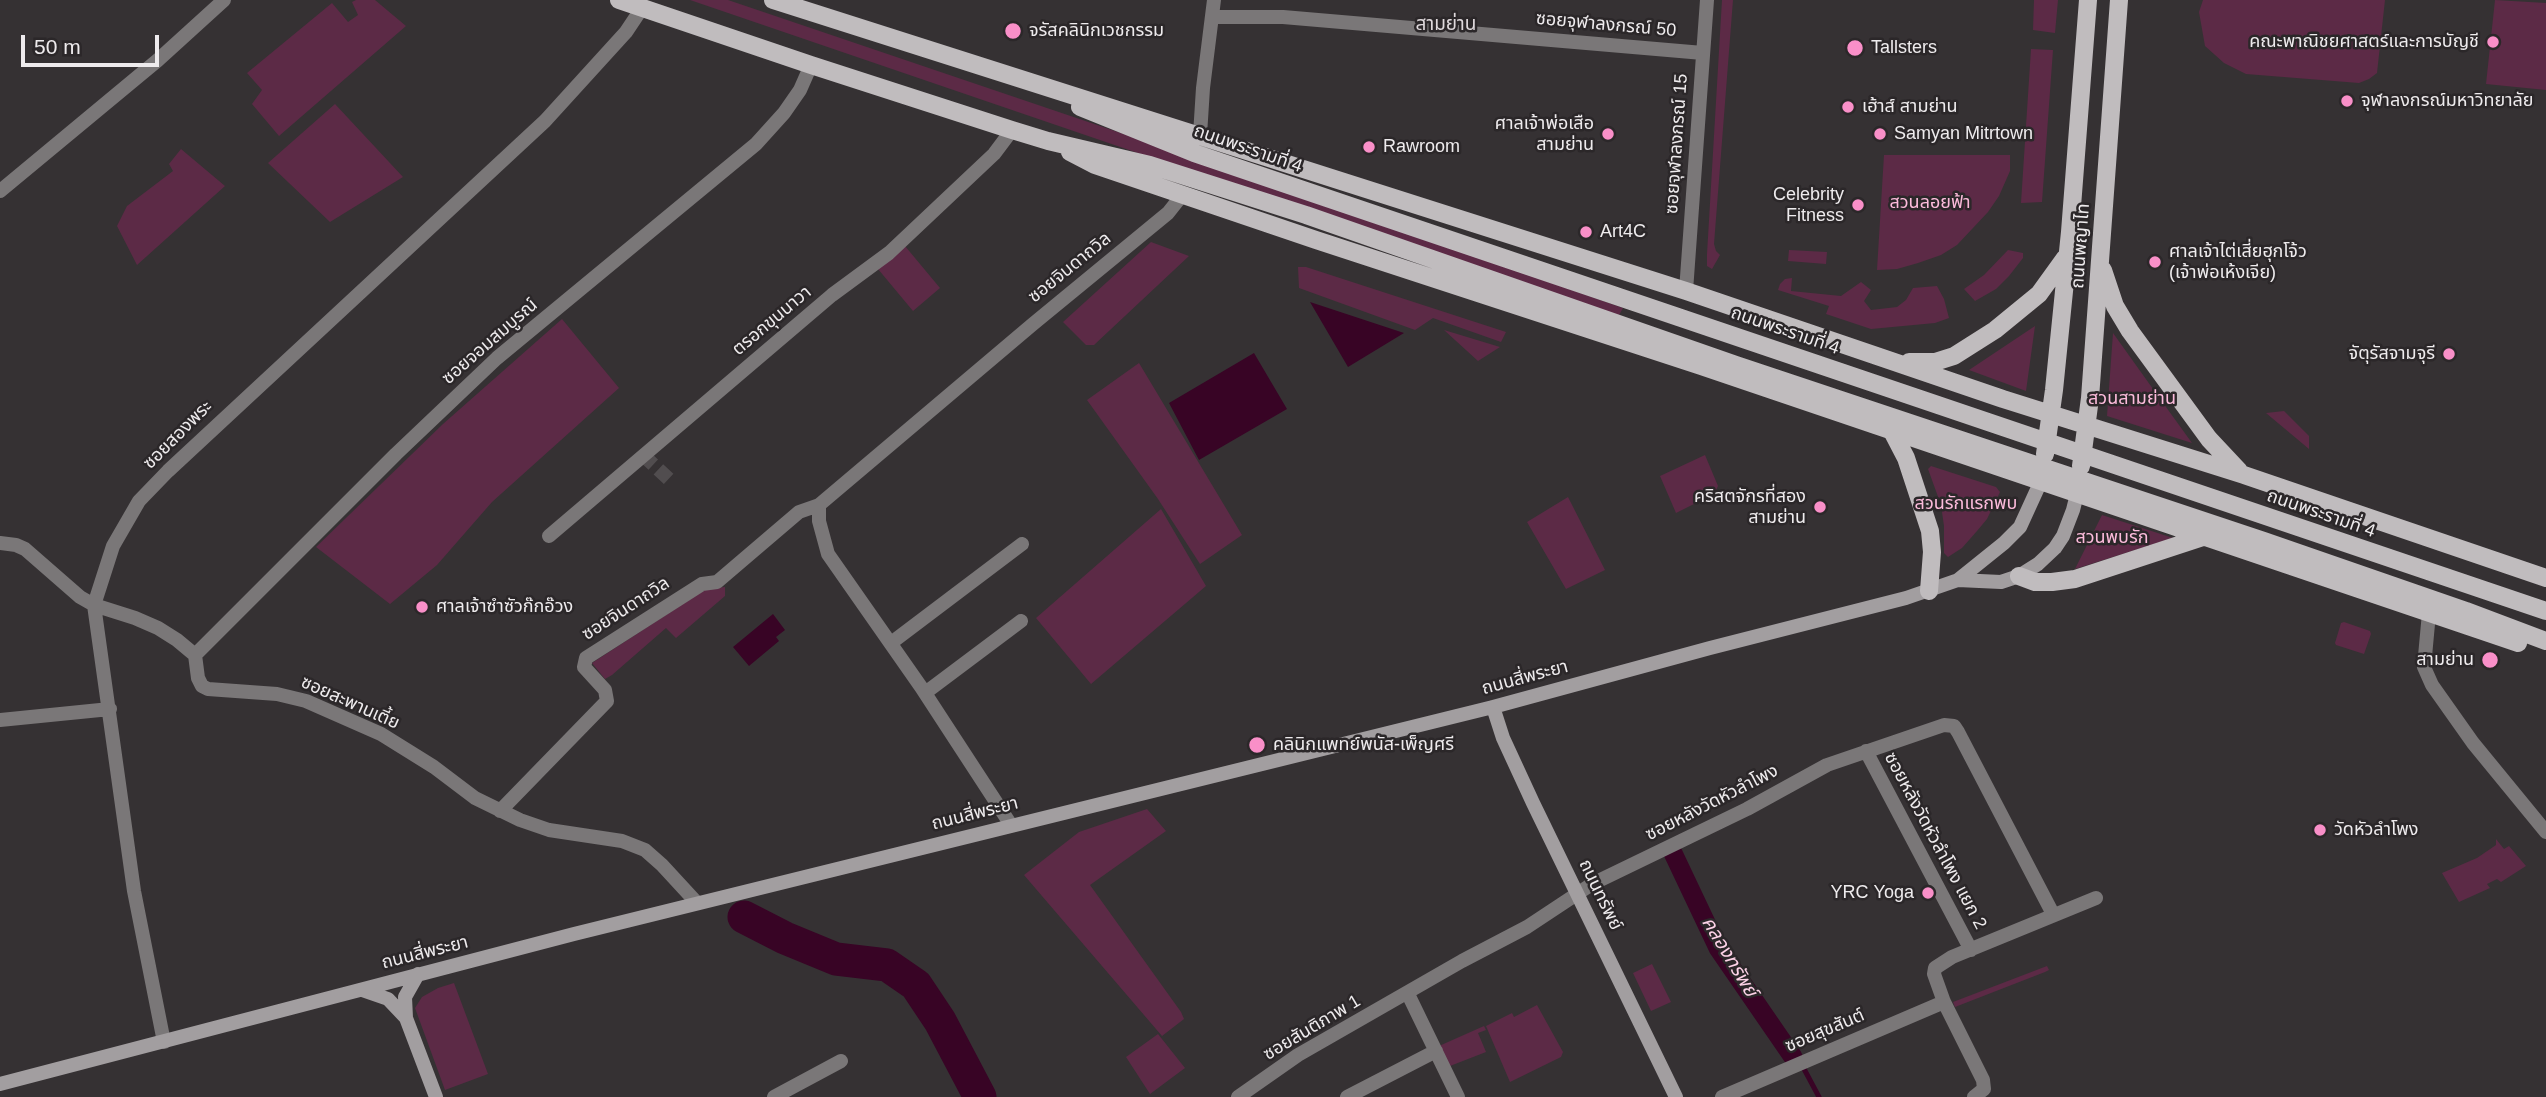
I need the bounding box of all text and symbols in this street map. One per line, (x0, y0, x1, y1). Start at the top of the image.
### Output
street label: ซอยจุฬาลงกรณ์ 50 (1535, 8, 1677, 42)
district label: สามย่าน (1416, 14, 1476, 36)
place label: จรัสคลินิกเวชกรรม (1029, 20, 1164, 42)
scale bar (24, 21, 163, 65)
marker: จรัสคลินิกเวชกรรม (1003, 21, 1023, 41)
place label: คณะพาณิชยศาสตร์และการบัญชี (2249, 31, 2479, 53)
marker: คณะพาณิชยศาสตร์และการบัญชี (2485, 34, 2501, 50)
text: 50 m (34, 35, 81, 58)
place label: Tallsters (1871, 37, 1937, 59)
marker: Tallsters (1845, 38, 1865, 58)
street label: ซอยจุฬาลงกรณ์ 15 (1661, 73, 1693, 215)
place label: จุฬาลงกรณ์มหาวิทยาลัย (2361, 90, 2534, 112)
marker: จุฬาลงกรณ์มหาวิทยาลัย (2339, 93, 2355, 109)
place label: เฮ้าส์ สามย่าน (1862, 96, 1958, 118)
marker: เฮ้าส์ สามย่าน (1840, 99, 1856, 115)
place label: ศาลเจ้าพ่อเสือ สามย่าน (1495, 113, 1594, 156)
street label: ถนนพระรามที่ 4 (1191, 120, 1305, 178)
place label: Samyan Mitrtown (1894, 123, 2033, 145)
marker: ศาลเจ้าพ่อเสือ สามย่าน (1600, 126, 1616, 142)
marker: Samyan Mitrtown (1872, 126, 1888, 142)
place label: Rawroom (1383, 136, 1460, 158)
marker: Rawroom (1361, 139, 1377, 155)
place label: Celebrity Fitness (1773, 184, 1844, 227)
park label: สวนลอยฟ้า (1889, 192, 1971, 214)
marker: Celebrity Fitness (1850, 197, 1866, 213)
street label: ถนนพญาไท (2067, 203, 2095, 289)
place label: Art4C (1600, 221, 1646, 243)
marker: Art4C (1578, 224, 1594, 240)
street label: ซอยจินดาถวิล (1024, 228, 1116, 308)
place label: ศาลเจ้าไต่เสี่ยฮุกโจ้ว (เจ้าพ่อเห้งเจีย) (2169, 241, 2307, 284)
marker: ศาลเจ้าไต่เสี่ยฮุกโจ้ว (เจ้าพ่อเห้งเจีย) (2147, 254, 2163, 270)
street label: ตรอกขุนนาวา (728, 282, 816, 360)
street label: ซอยจอมสมบูรณ์ (438, 295, 542, 389)
street label: ถนนพระรามที่ 4 (1728, 302, 1842, 360)
place label: จัตุรัสจามจุรี (2349, 343, 2435, 365)
marker: จัตุรัสจามจุรี (2441, 346, 2457, 362)
park label: สวนสามย่าน (2088, 388, 2176, 410)
street label: ซอยสองพระ (139, 396, 217, 474)
street label: ถนนพระรามที่ 4 (2264, 485, 2378, 543)
place label: คริสตจักรที่สอง สามย่าน (1694, 486, 1806, 528)
park label: สวนรักแรกพบ (1915, 493, 2017, 515)
marker: คริสตจักรที่สอง สามย่าน (1812, 499, 1828, 515)
park label: สวนพบรัก (2075, 527, 2149, 549)
street label: ซอยจินดาถวิล (578, 573, 674, 645)
place label: ศาลเจ้าซำซัวก๊กอ๊วง (436, 596, 573, 618)
marker: ศาลเจ้าซำซัวก๊กอ๊วง (414, 599, 430, 615)
place label: สามย่าน (2416, 649, 2474, 671)
marker: สามย่าน (2480, 650, 2500, 670)
street label: ถนนสี่พระยา (1479, 656, 1571, 700)
street label: ซอยสะพานเตี้ย (297, 672, 403, 734)
place label: คลินิกแพทย์พนัส-เพ็ญศรี (1273, 734, 1454, 756)
marker: คลินิกแพทย์พนัส-เพ็ญศรี (1247, 735, 1267, 755)
street label: ซอยหลังวัดหัวลำโพง แยก 2 (1879, 749, 1991, 933)
street label: ซอยหลังวัดหัวลำโพง (1642, 760, 1782, 846)
street label: ถนนสี่พระยา (929, 793, 1021, 835)
place label: วัดหัวลำโพง (2334, 819, 2418, 841)
marker: วัดหัวลำโพง (2312, 822, 2328, 838)
street label: ถนนทรัพย์ (1574, 856, 1626, 934)
place label: YRC Yoga (1831, 882, 1914, 904)
marker: YRC Yoga (1920, 885, 1936, 901)
water label: คลองทรัพย์ (1696, 913, 1762, 1001)
street label: ถนนสี่พระยา (379, 932, 471, 974)
street label: ซอยสันติภาพ 1 (1260, 991, 1364, 1065)
street label: ซอยสุขสันต์ (1782, 1005, 1868, 1057)

